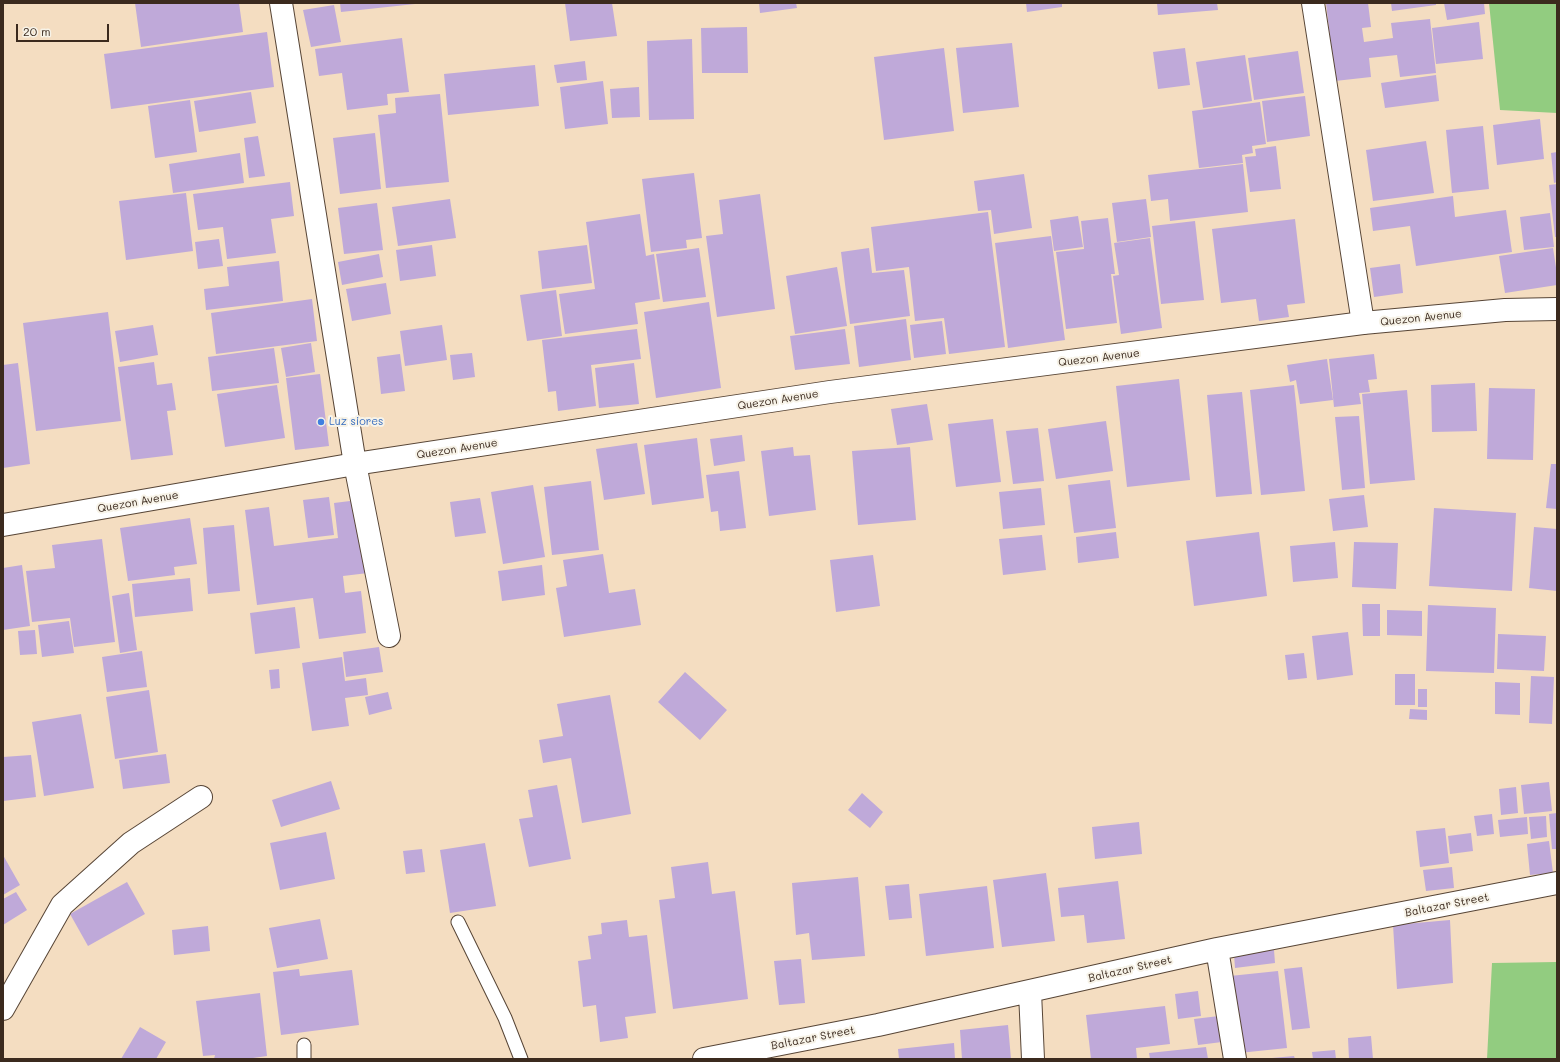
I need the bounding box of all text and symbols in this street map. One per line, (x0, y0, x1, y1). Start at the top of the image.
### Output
scale bar (18, 16, 111, 42)
text: 20 m (23, 23, 51, 39)
street label: Quezon Avenue (1380, 307, 1462, 329)
street label: Quezon Avenue (1058, 346, 1140, 370)
street label: Quezon Avenue (737, 387, 819, 413)
place label: Luz siores (329, 415, 383, 429)
marker: Luz siores (316, 417, 326, 427)
street label: Quezon Avenue (416, 436, 498, 462)
street label: Quezon Avenue (97, 488, 179, 516)
street label: Baltazar Street (1404, 890, 1490, 920)
street label: Baltazar Street (1087, 953, 1173, 985)
street label: Baltazar Street (770, 1023, 856, 1053)

